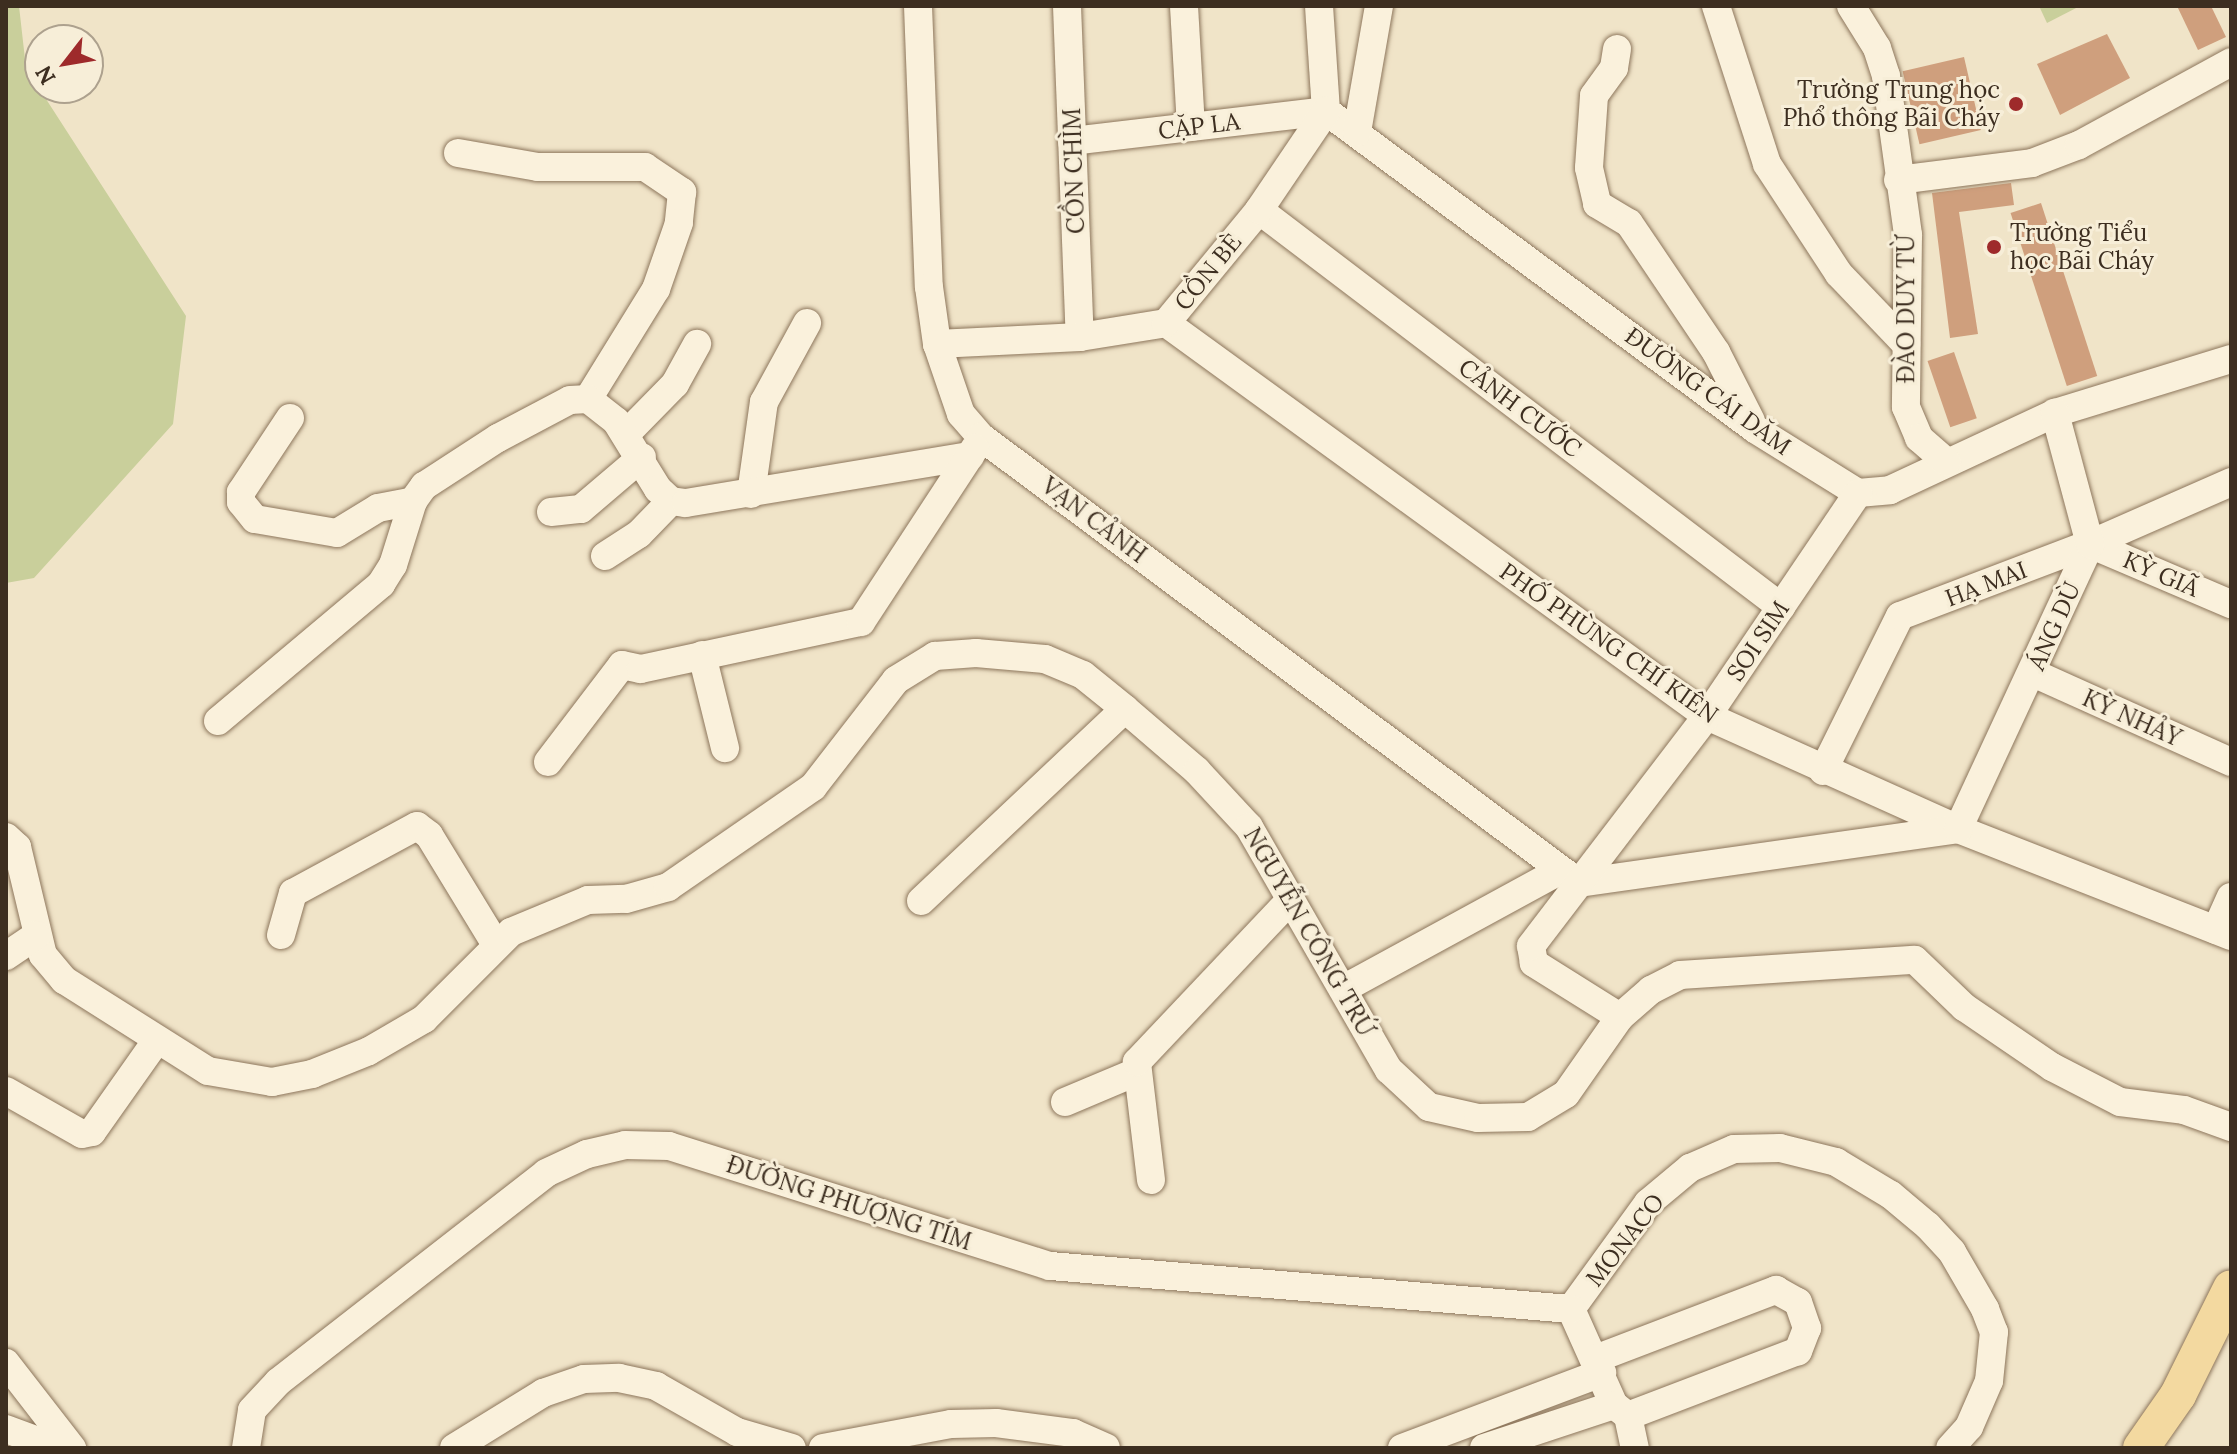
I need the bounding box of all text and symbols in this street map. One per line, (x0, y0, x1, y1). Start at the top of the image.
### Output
north arrow (24, 24, 104, 104)
text: N (29, 61, 62, 90)
place label: Trường Trung học Phổ thông Bãi Cháy (1783, 76, 2000, 132)
marker: Trường Trung học Phổ thông Bãi Cháy (2007, 95, 2025, 113)
street label: CẶP LA (1157, 107, 1241, 145)
street label: CỒN CHÌM (1057, 108, 1091, 234)
place label: Trường Tiểu học Bãi Cháy (2010, 219, 2154, 275)
street label: CỒN BÈ (1168, 228, 1248, 316)
street label: ĐÀO DUY TỪ (1892, 235, 1920, 383)
marker: Trường Tiểu học Bãi Cháy (1985, 238, 2003, 256)
street label: ĐƯỜNG CÁI DĂM (1619, 321, 1797, 461)
street label: CẢNH CƯỚC (1453, 353, 1587, 463)
street label: VẠN CẢNH (1036, 471, 1152, 569)
street label: KỲ GIÃ (2119, 545, 2203, 603)
street label: HẠ MAI (1941, 555, 2031, 613)
street label: PHỐ PHÙNG CHÍ KIÊN (1494, 557, 1724, 729)
street label: ÁNG DÙ (2022, 577, 2086, 675)
street label: SOI SIM (1721, 595, 1795, 687)
street label: KỲ NHẢY (2078, 683, 2186, 753)
street label: NGUYỄN CÔNG TRỨ (1238, 823, 1380, 1041)
street label: ĐƯỜNG PHƯỢNG TÍM (723, 1150, 975, 1256)
street label: MONACO (1580, 1188, 1670, 1292)

